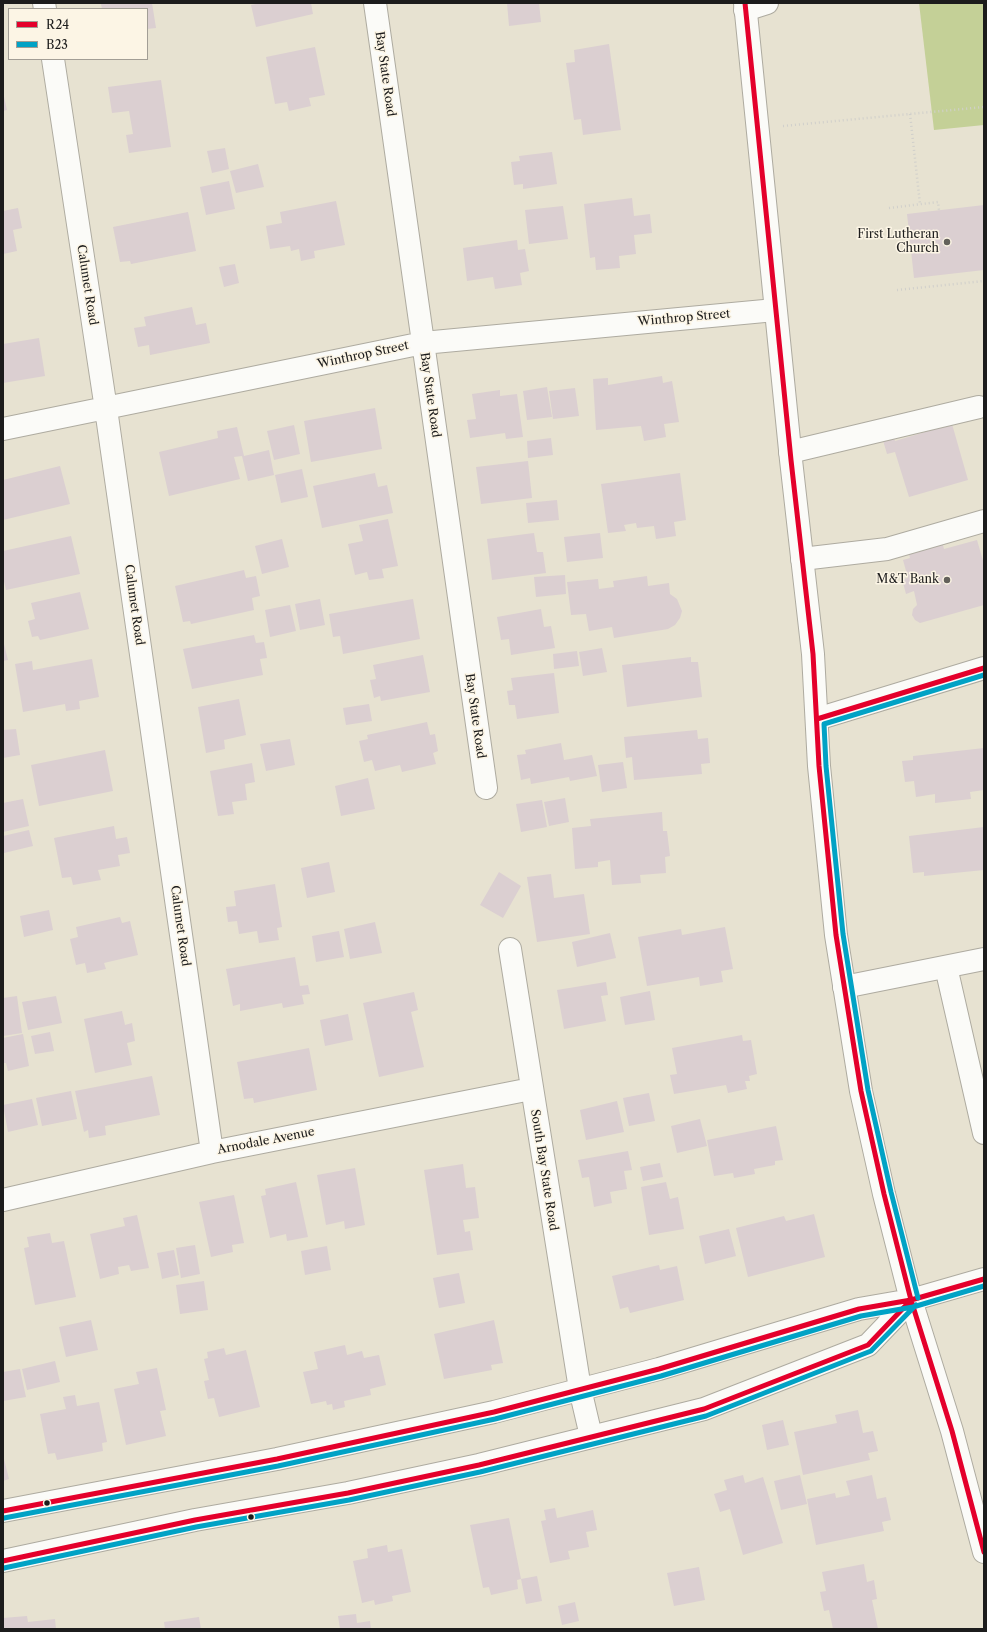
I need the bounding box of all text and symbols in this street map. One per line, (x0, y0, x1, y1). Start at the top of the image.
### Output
legend (8, 8, 148, 60)
text: R24 (46, 17, 69, 32)
street label: Bay State Road (372, 30, 398, 118)
text: B23 (46, 37, 68, 52)
place label: First Lutheran Church (857, 228, 939, 256)
marker: First Lutheran Church (942, 237, 952, 247)
street label: Calumet Road (74, 244, 100, 326)
street label: Winthrop Street (637, 307, 731, 329)
street label: Winthrop Street (316, 338, 410, 372)
street label: Bay State Road (417, 351, 443, 439)
street label: Calumet Road (121, 564, 147, 646)
place label: M&T Bank (876, 573, 939, 587)
marker: M&T Bank (942, 575, 952, 585)
street label: Bay State Road (462, 672, 488, 760)
street label: Calumet Road (167, 885, 193, 967)
street label: South Bay State Road (527, 1108, 561, 1232)
street label: Arnodale Avenue (216, 1125, 316, 1157)
unlabelled marker (42, 1498, 52, 1508)
unlabelled marker (246, 1512, 256, 1522)

